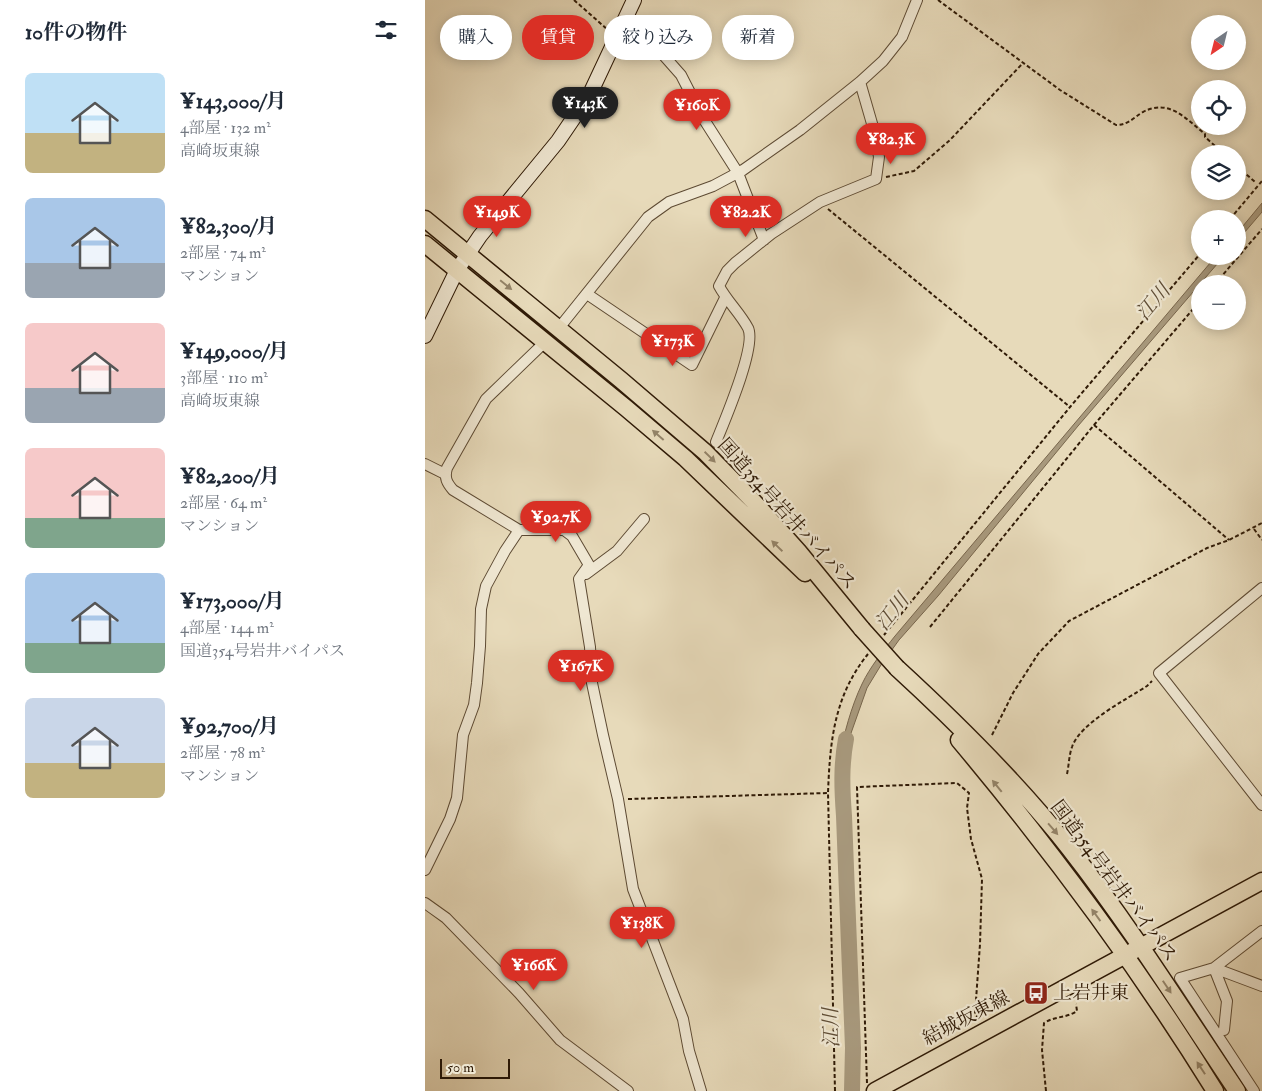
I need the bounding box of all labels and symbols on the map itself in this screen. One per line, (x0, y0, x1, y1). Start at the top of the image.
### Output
north arrow (1191, 15, 1246, 70)
pin: ¥143K (550, 86, 620, 129)
pin: ¥160K (662, 88, 732, 131)
pin: ¥82.3K (850, 122, 932, 165)
pin: ¥149K (462, 196, 532, 238)
pin: ¥82.2K (705, 196, 787, 238)
water label: 江川 (1131, 277, 1177, 325)
one-way arrow (499, 279, 512, 290)
pin: ¥173K (638, 324, 708, 367)
one-way arrow (652, 430, 665, 441)
street label: 国道354号岩井バイパス (712, 433, 862, 595)
one-way arrow (704, 451, 716, 463)
pin: ¥92.7K (515, 500, 597, 543)
one-way arrow (772, 540, 784, 552)
water label: 江川 (870, 587, 916, 635)
pin: ¥167K (546, 650, 616, 692)
one-way arrow (992, 780, 1003, 793)
street label: 国道354号岩井バイパス (1045, 795, 1183, 967)
one-way arrow (1047, 822, 1058, 835)
pin: ¥138K (607, 906, 677, 949)
one-way arrow (1091, 909, 1101, 922)
pin: ¥166K (499, 948, 569, 991)
bus stop icon: 上岩井東 (1023, 980, 1049, 1006)
one-way arrow (1162, 980, 1172, 994)
place label: 上岩井東 (1053, 981, 1129, 1005)
street label: 結城坂東線 (918, 985, 1014, 1051)
water label: 江川 (818, 1006, 844, 1048)
scale bar (440, 1056, 510, 1079)
one-way arrow (1196, 1061, 1205, 1075)

